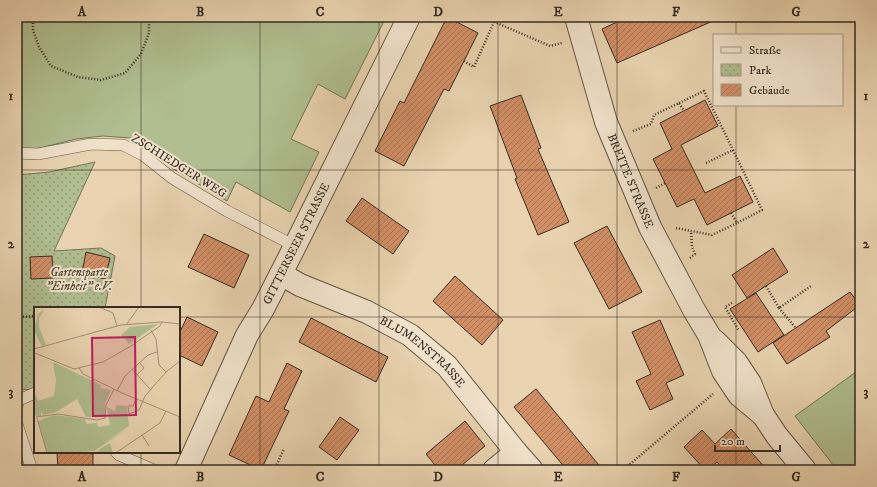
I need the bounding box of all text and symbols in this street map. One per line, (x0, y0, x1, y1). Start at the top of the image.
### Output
text: A (77, 4, 87, 20)
text: B (196, 4, 204, 20)
text: C (316, 4, 325, 20)
text: D (433, 4, 443, 20)
text: E (553, 4, 563, 20)
text: F (672, 4, 681, 20)
text: G (791, 4, 801, 20)
legend (713, 34, 843, 106)
text: Straße (749, 43, 781, 58)
text: Park (749, 63, 771, 78)
text: Gebäude (749, 83, 790, 98)
text: 1 (9, 88, 14, 104)
text: 1 (864, 88, 869, 104)
street label: ZSCHIEDGER WEG (128, 131, 230, 202)
street label: BREITE STRASSE (604, 131, 657, 231)
street label: GITTERSEER STRASSE (259, 180, 333, 307)
text: 2 (8, 236, 15, 252)
text: 2 (863, 236, 870, 252)
park label: Gartensparte "Einheit" e.V. (46, 265, 114, 294)
inset map (34, 307, 180, 453)
street label: BLUMENSTRASSE (377, 313, 469, 391)
text: 3 (9, 384, 14, 400)
text: 3 (864, 384, 869, 400)
scale bar (715, 427, 780, 453)
text: 20 m (721, 434, 745, 449)
text: A (77, 469, 87, 485)
text: B (196, 469, 204, 485)
text: C (316, 469, 325, 485)
text: D (433, 469, 443, 485)
text: E (553, 469, 563, 485)
text: F (672, 469, 681, 485)
text: G (791, 469, 801, 485)

